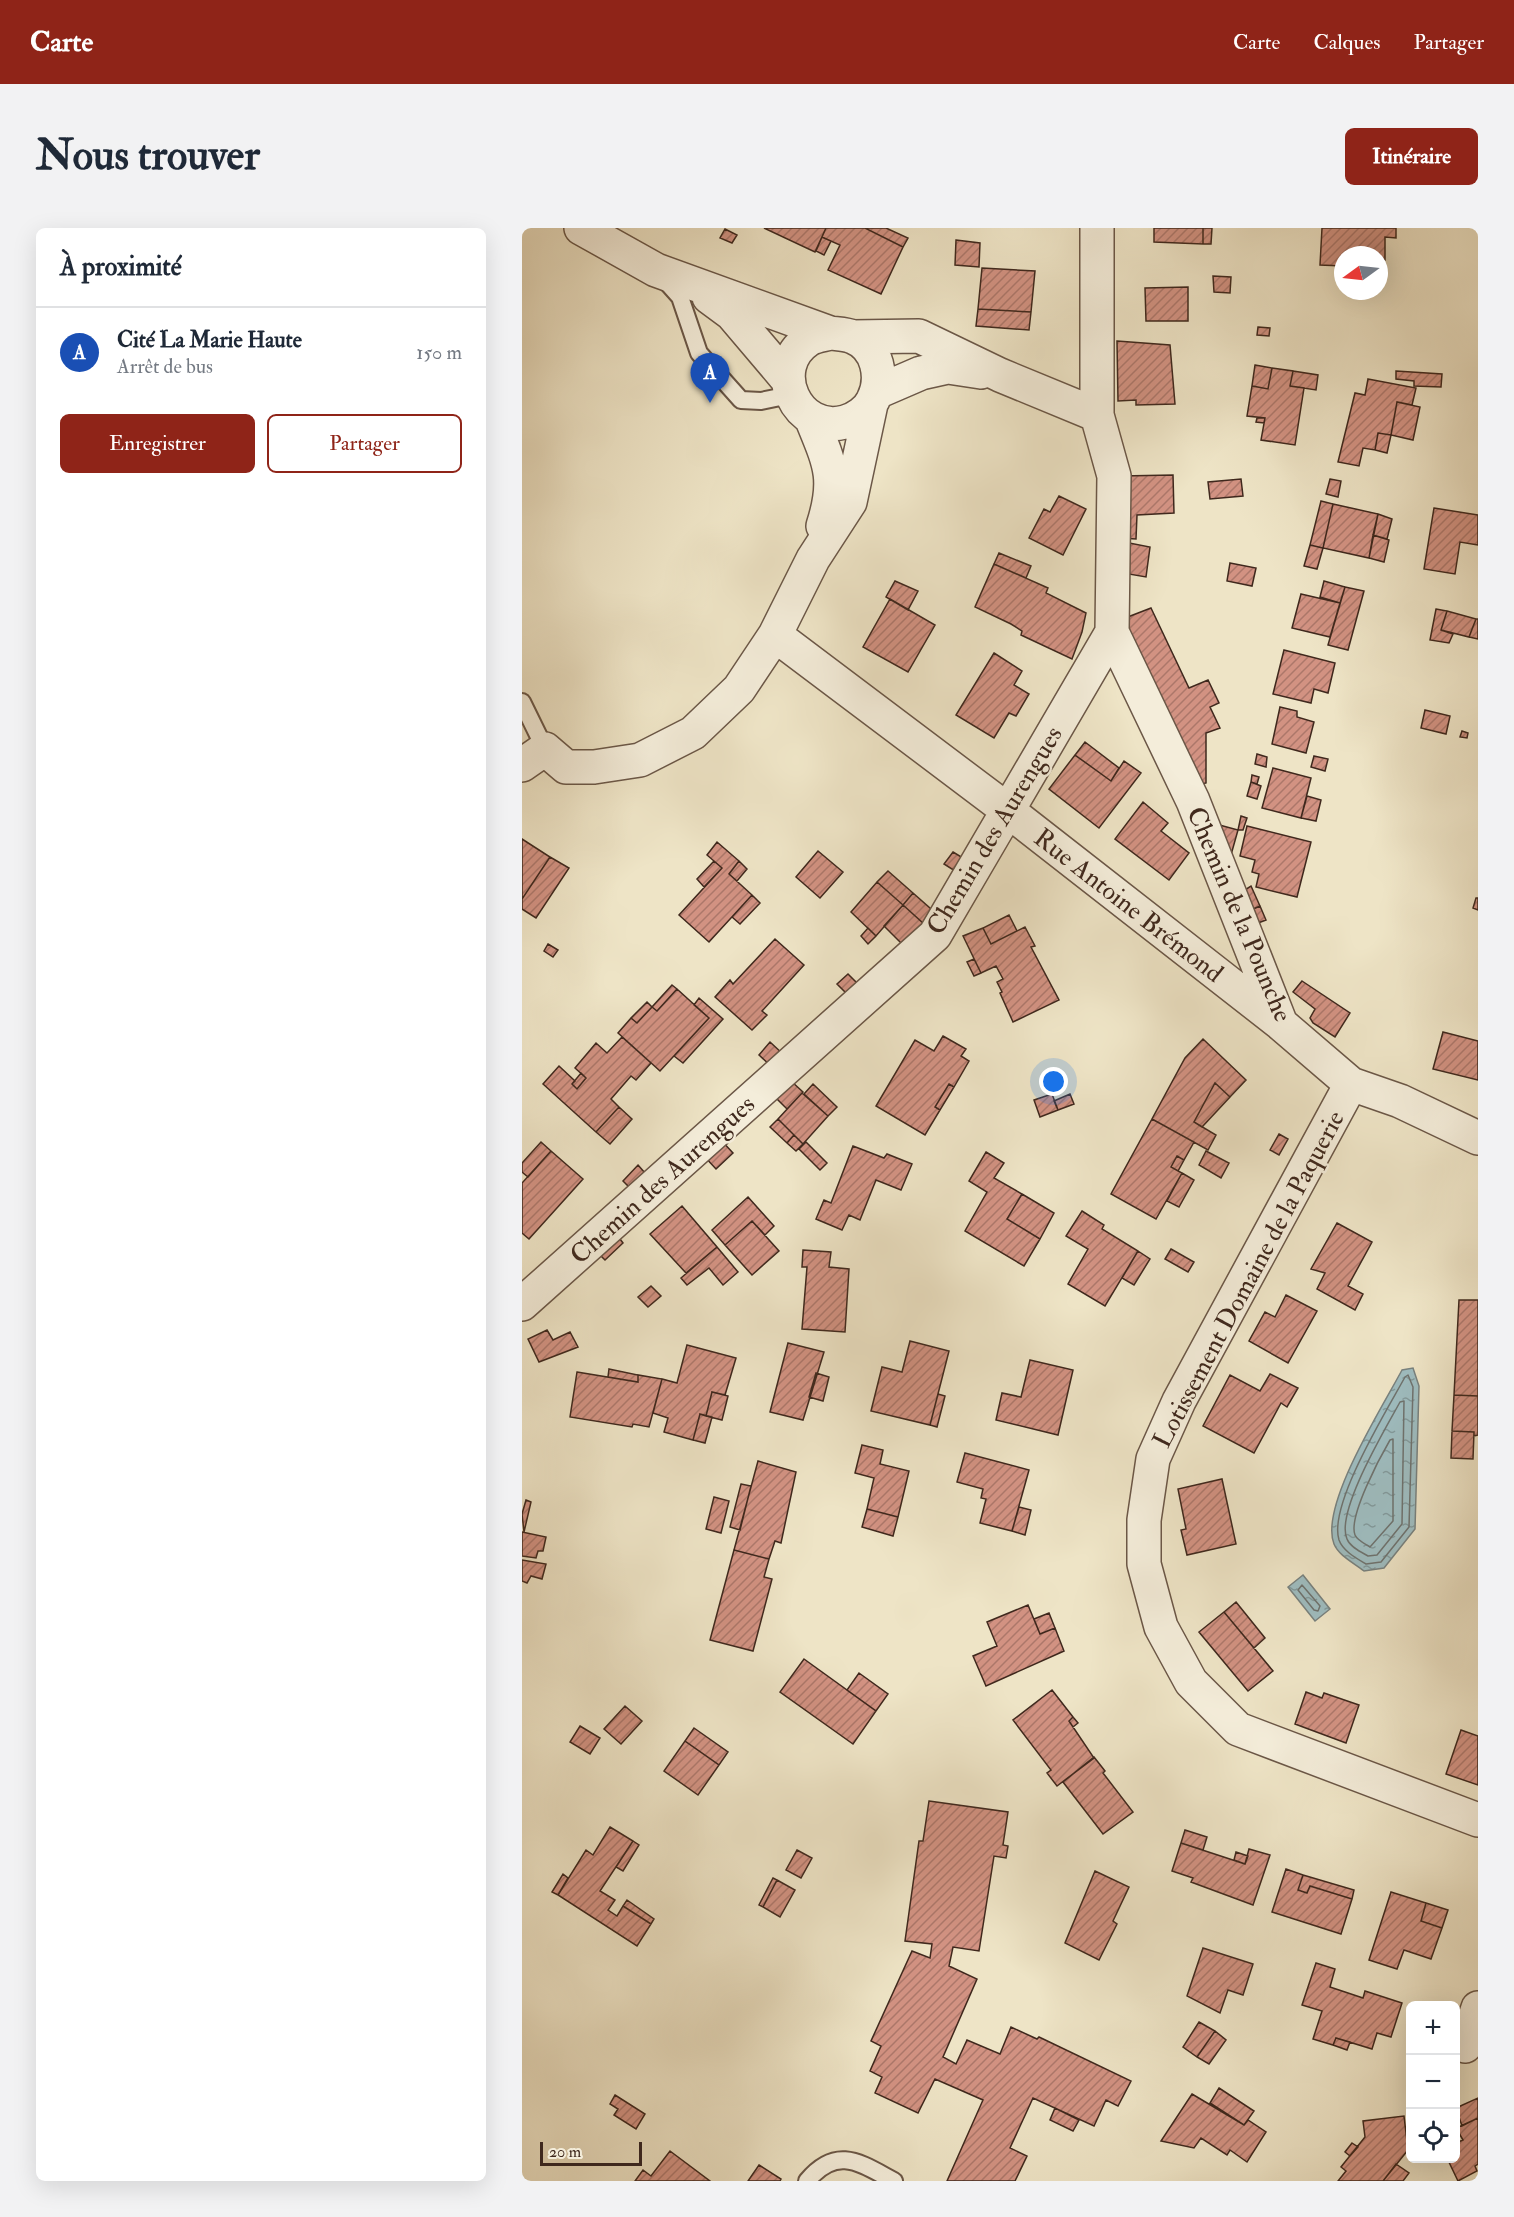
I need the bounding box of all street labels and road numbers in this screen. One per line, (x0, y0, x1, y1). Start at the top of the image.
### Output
street label: Chemin des Aurengues (920, 720, 1070, 941)
street label: Chemin de la Pounche (1179, 802, 1299, 1027)
street label: Rue Antoine Brémond (1027, 822, 1230, 990)
street label: Chemin des Aurengues (564, 1088, 762, 1271)
street label: Lotissement Domaine de la Paquerie (1146, 1105, 1352, 1454)

